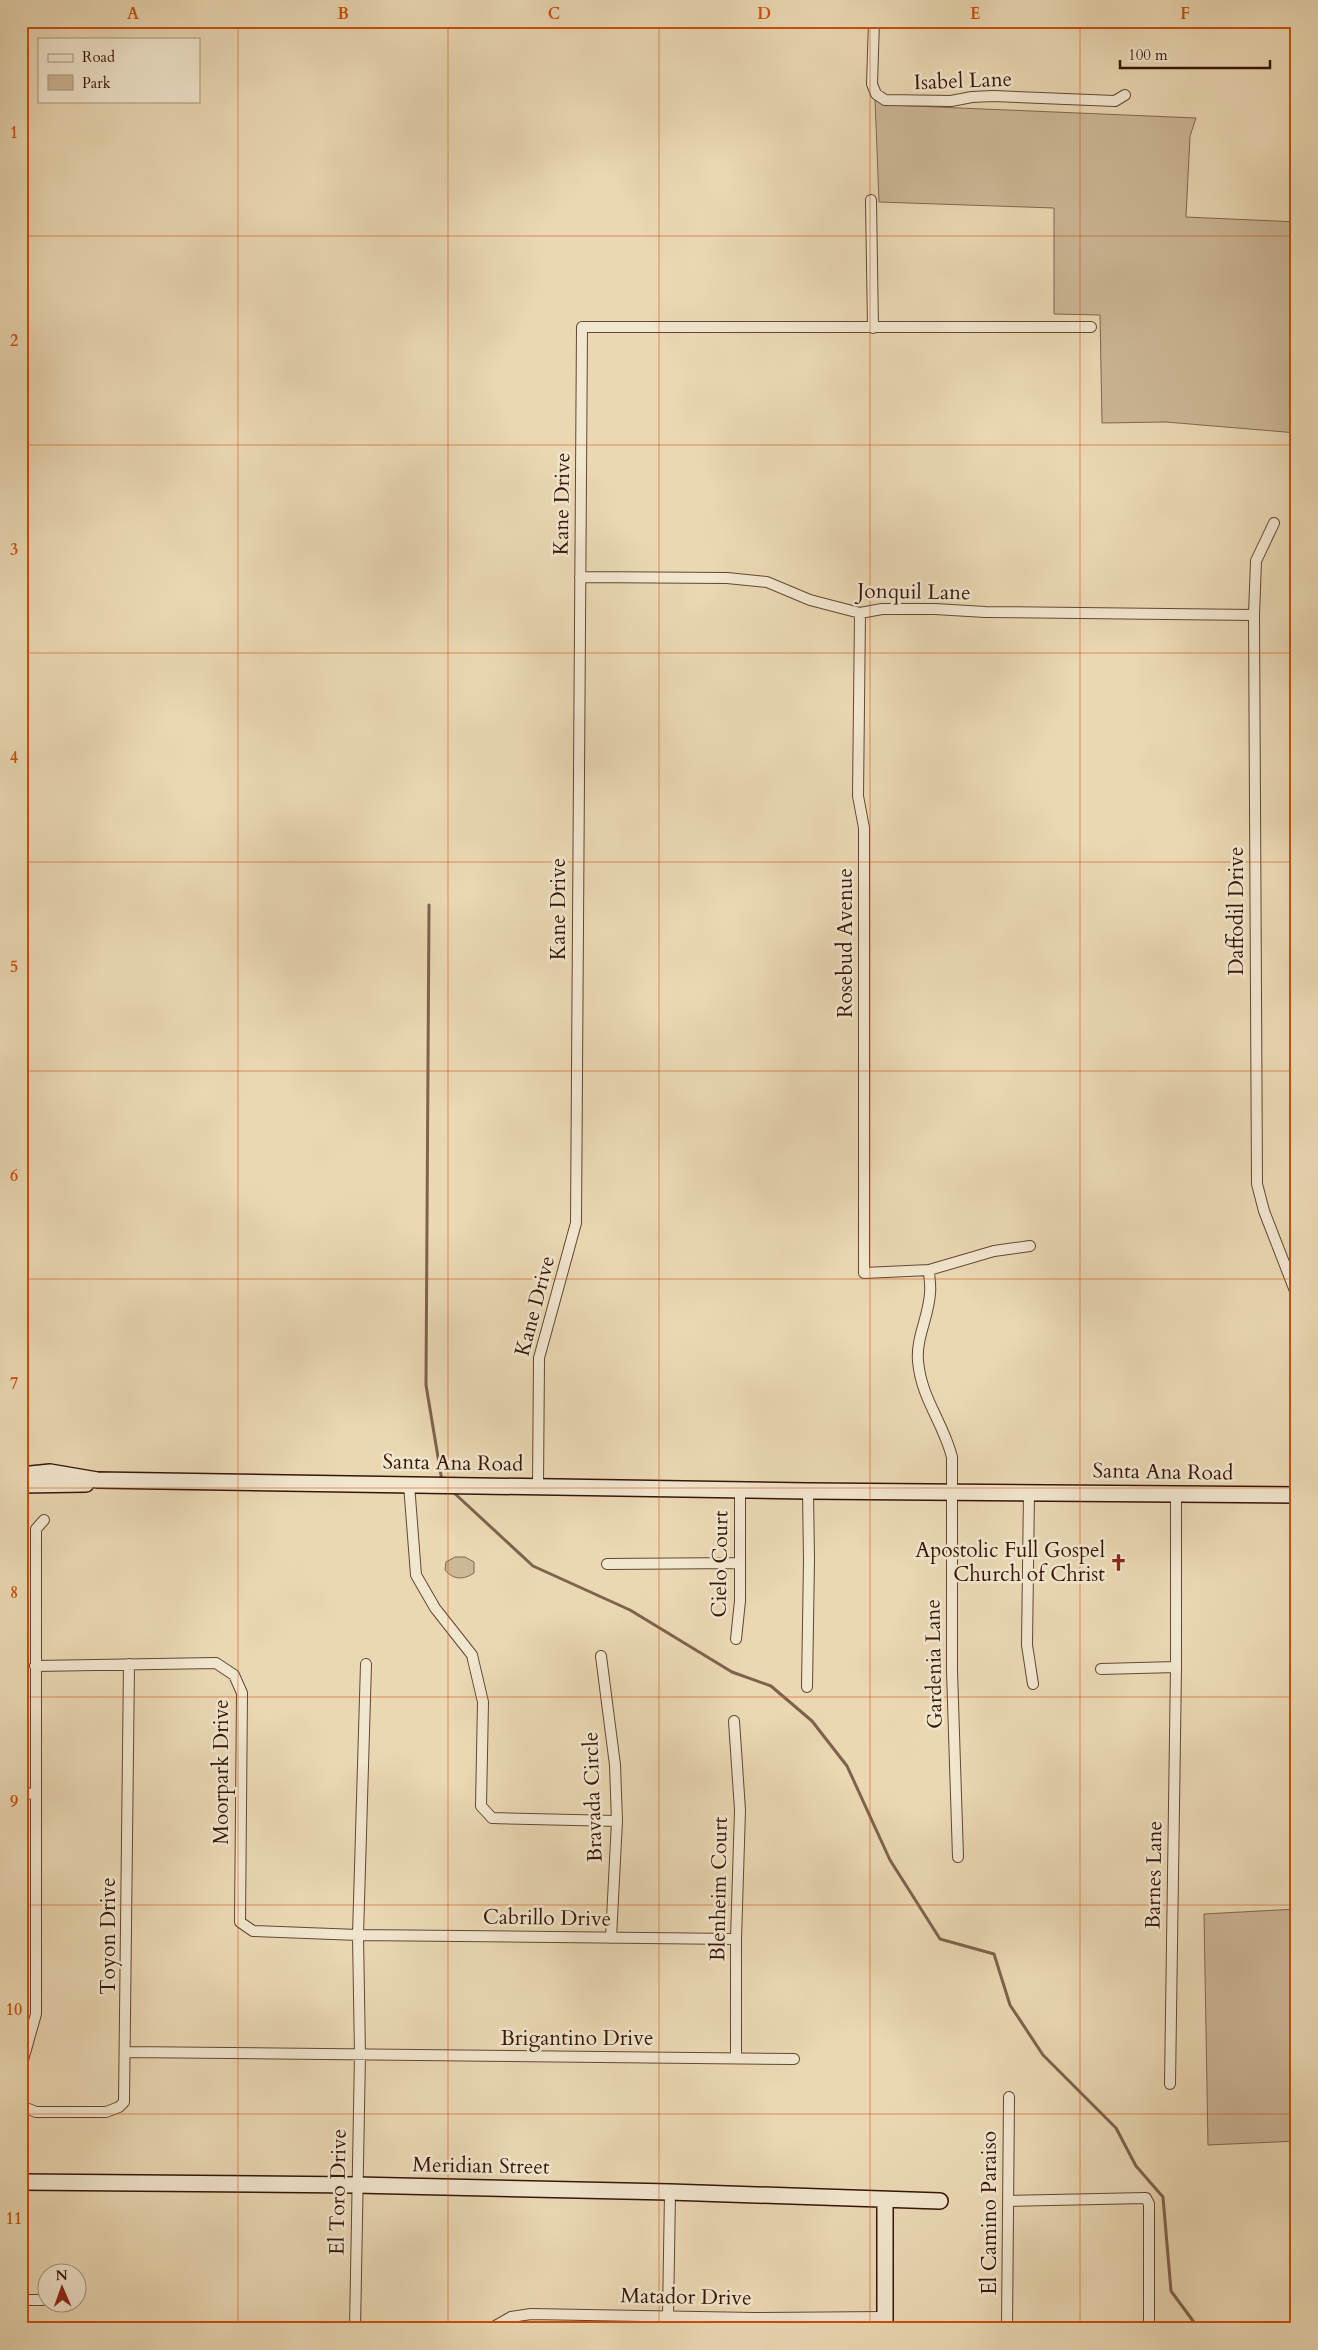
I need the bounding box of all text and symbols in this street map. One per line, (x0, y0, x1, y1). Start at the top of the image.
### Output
text: A (127, 3, 139, 25)
text: B (337, 3, 349, 25)
text: C (548, 3, 560, 25)
text: D (757, 3, 771, 25)
text: E (970, 3, 980, 25)
text: F (1180, 3, 1190, 25)
legend (38, 38, 200, 102)
scale bar (1120, 38, 1270, 70)
text: 100 m (1128, 45, 1168, 65)
text: Road (82, 47, 115, 67)
street label: Isabel Lane (913, 65, 1013, 97)
text: Park (82, 73, 111, 93)
text: 1 (10, 122, 18, 144)
text: 2 (10, 330, 18, 352)
street label: Kane Drive (547, 452, 577, 556)
text: 3 (10, 539, 18, 561)
street label: Jonquil Lane (854, 576, 971, 607)
text: 4 (10, 747, 18, 769)
street label: Daffodil Drive (1222, 847, 1251, 975)
street label: Kane Drive (544, 858, 573, 960)
street label: Rosebud Avenue (831, 868, 860, 1018)
text: 5 (10, 956, 18, 978)
text: 6 (10, 1165, 18, 1187)
street label: Kane Drive (508, 1253, 562, 1359)
text: 7 (10, 1373, 18, 1395)
street label: Santa Ana Road (382, 1447, 524, 1479)
street label: Santa Ana Road (1092, 1456, 1234, 1488)
street label: Cielo Court (705, 1510, 735, 1618)
place label: Apostolic Full Gospel Church of Christ (915, 1536, 1105, 1589)
church icon: Apostolic Full Gospel Church of Christ (1109, 1552, 1129, 1572)
text: 8 (10, 1582, 18, 1604)
street label: Gardenia Lane (918, 1599, 950, 1729)
street label: Moorpark Drive (207, 1699, 236, 1845)
street label: Bravada Circle (576, 1731, 610, 1863)
text: 9 (10, 1791, 18, 1813)
street label: Blenheim Court (703, 1816, 735, 1962)
street label: Barnes Lane (1139, 1821, 1169, 1929)
street label: Toyon Drive (94, 1877, 123, 1995)
street label: Cabrillo Drive (483, 1902, 611, 1934)
text: 10 (6, 1999, 22, 2021)
street label: Brigantino Drive (501, 2024, 653, 2053)
street label: El Toro Drive (322, 2129, 354, 2255)
street label: El Camino Paraiso (975, 2131, 1004, 2295)
street label: Meridian Street (412, 2150, 550, 2182)
text: 11 (6, 2208, 22, 2230)
north arrow (38, 2262, 88, 2312)
text: N (55, 2266, 68, 2285)
street label: Matador Drive (620, 2281, 752, 2313)

